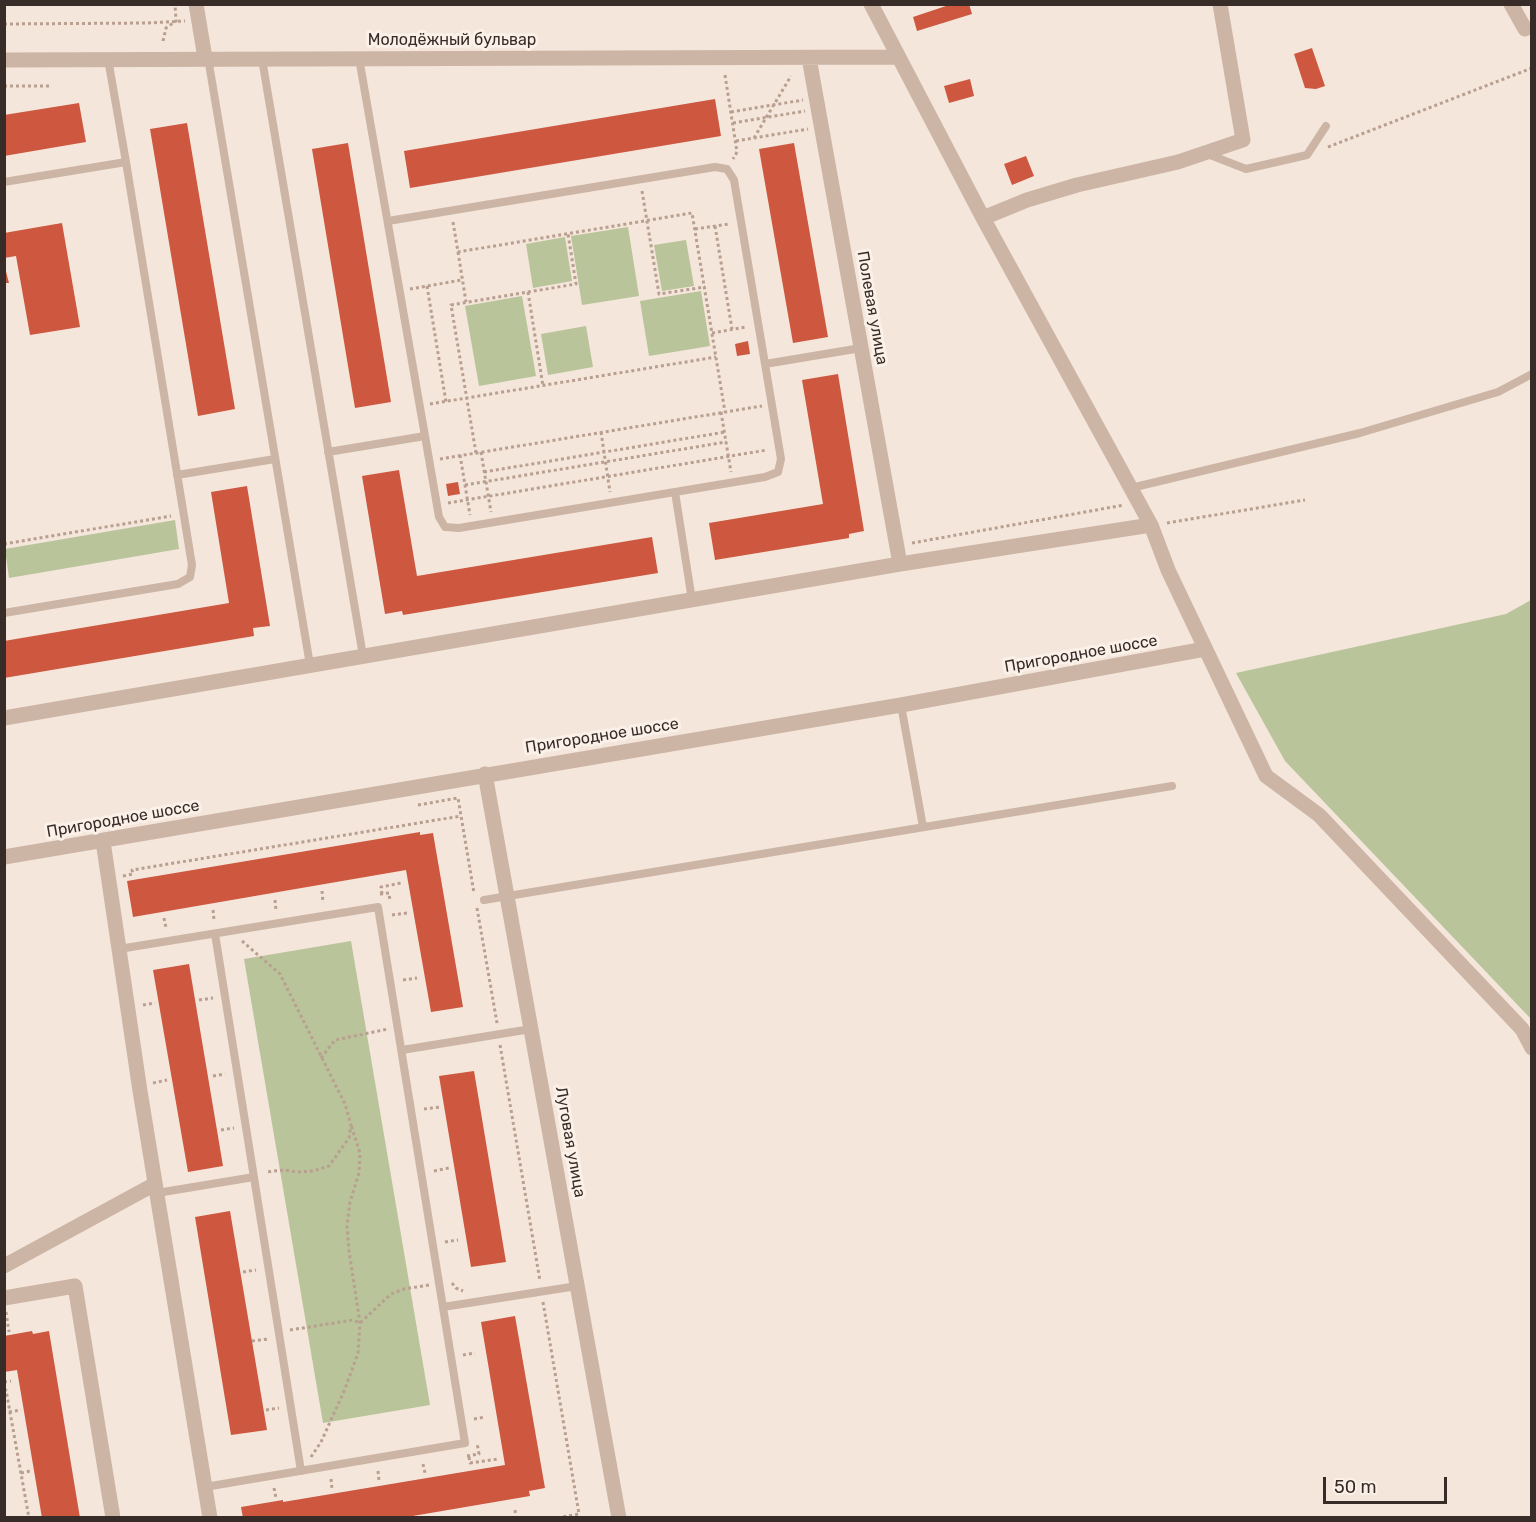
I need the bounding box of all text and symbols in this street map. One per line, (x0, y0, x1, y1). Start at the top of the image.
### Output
street label: Молодёжный бульвар (368, 30, 536, 50)
street label: Полевая улица (853, 250, 891, 366)
street label: Пригородное шоссе (1003, 631, 1159, 677)
street label: Пригородное шоссе (524, 714, 680, 758)
street label: Пригородное шоссе (45, 796, 201, 842)
street label: Луговая улица (551, 1085, 589, 1199)
scale bar (1326, 1465, 1450, 1503)
text: 50 m (1334, 1476, 1377, 1498)

